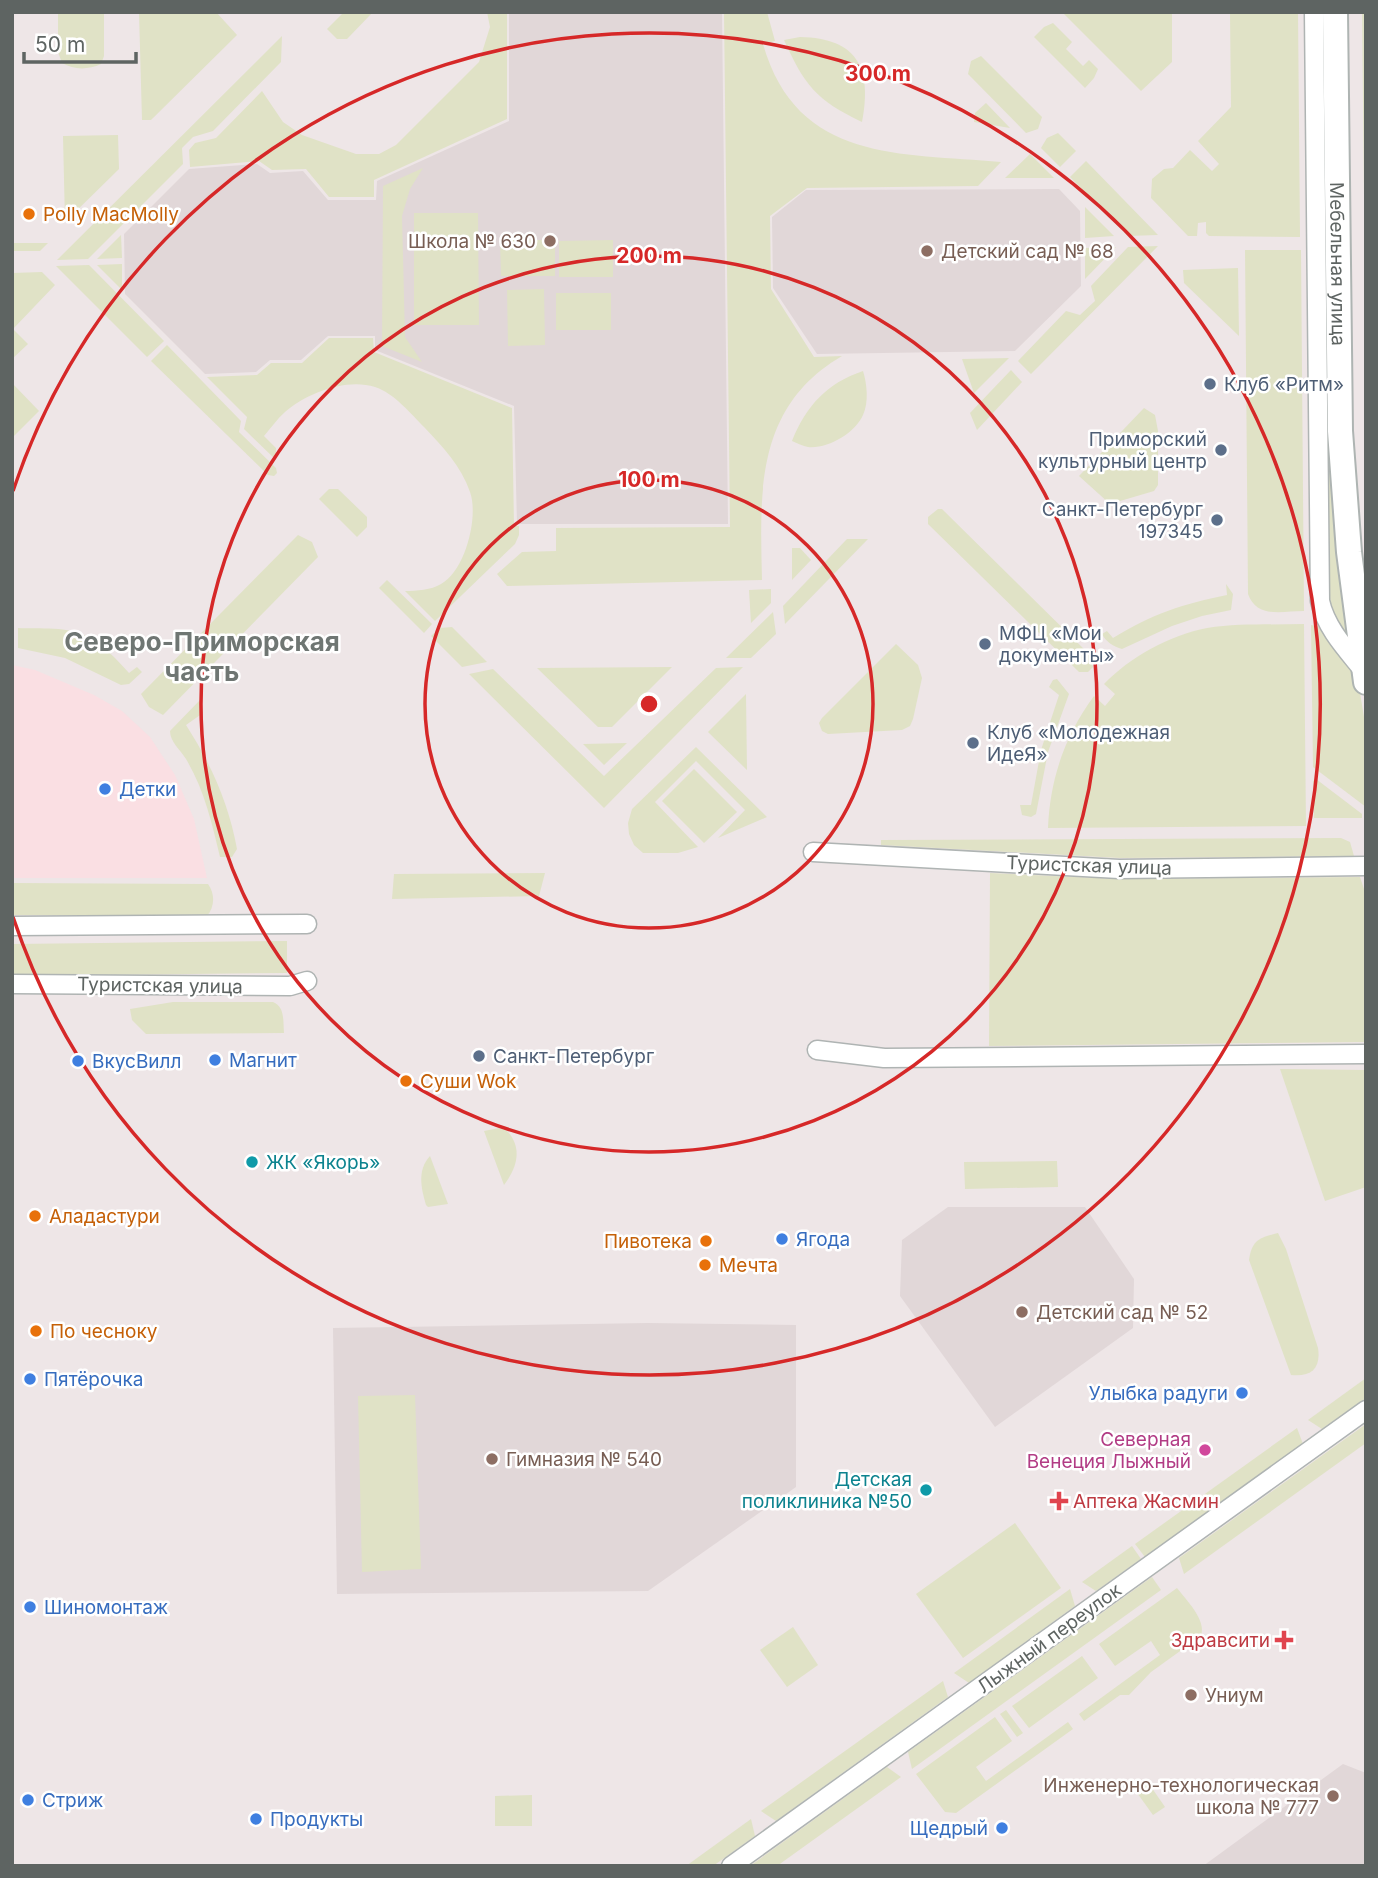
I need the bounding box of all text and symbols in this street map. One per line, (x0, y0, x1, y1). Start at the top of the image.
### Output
scale bar (24, 21, 136, 65)
text: 50 m (35, 32, 85, 57)
text: 300 m (845, 61, 911, 86)
street label: Мебельная улица (1325, 182, 1350, 346)
place label: Polly MacMolly (43, 203, 179, 226)
marker: Polly MacMolly (21, 206, 37, 222)
place label: Школа № 630 (408, 230, 536, 253)
marker: Школа № 630 (542, 233, 558, 249)
place label: Детский сад № 68 (941, 240, 1114, 263)
text: 200 m (616, 243, 682, 268)
marker: Детский сад № 68 (919, 243, 935, 259)
place label: Клуб «Ритм» (1224, 373, 1344, 396)
marker: Клуб «Ритм» (1202, 376, 1218, 392)
place label: Приморский культурный центр (1038, 428, 1207, 473)
marker: Приморский культурный центр (1213, 442, 1229, 458)
text: 100 m (618, 467, 680, 492)
place label: Санкт-Петербург 197345 (1042, 498, 1203, 543)
marker: Санкт-Петербург 197345 (1209, 512, 1225, 528)
place label: МФЦ «Мои документы» (999, 622, 1114, 667)
district label: Северо-Приморская часть (64, 626, 340, 687)
marker: МФЦ «Мои документы» (977, 636, 993, 652)
centre of rings (637, 692, 661, 716)
place label: Клуб «Молодежная ИдеЯ» (987, 721, 1170, 766)
marker: Клуб «Молодежная ИдеЯ» (965, 735, 981, 751)
place label: Детки (119, 778, 176, 801)
marker: Детки (97, 781, 113, 797)
street label: Туристская улица (1006, 851, 1172, 880)
street label: Туристская улица (77, 973, 243, 998)
place label: Санкт-Петербург (493, 1045, 654, 1068)
marker: Санкт-Петербург (471, 1048, 487, 1064)
place label: Магнит (229, 1049, 297, 1072)
place label: ВкусВилл (92, 1050, 181, 1073)
marker: Магнит (207, 1052, 223, 1068)
marker: ВкусВилл (70, 1053, 86, 1069)
place label: Суши Wok (420, 1070, 517, 1093)
marker: Суши Wok (398, 1073, 414, 1089)
place label: ЖК «Якорь» (266, 1151, 380, 1174)
marker: ЖК «Якорь» (244, 1154, 260, 1170)
place label: Аладастури (49, 1205, 160, 1228)
marker: Аладастури (27, 1208, 43, 1224)
place label: Ягода (796, 1228, 850, 1251)
place label: Пивотека (604, 1230, 692, 1253)
marker: Ягода (774, 1231, 790, 1247)
marker: Пивотека (698, 1233, 714, 1249)
place label: Мечта (719, 1254, 778, 1277)
marker: Мечта (697, 1257, 713, 1273)
place label: Детский сад № 52 (1036, 1301, 1208, 1324)
marker: Детский сад № 52 (1014, 1304, 1030, 1320)
place label: По чесноку (50, 1320, 158, 1343)
marker: По чесноку (28, 1323, 44, 1339)
place label: Пятёрочка (44, 1368, 143, 1391)
marker: Пятёрочка (22, 1371, 38, 1387)
place label: Улыбка радуги (1089, 1382, 1228, 1405)
marker: Улыбка радуги (1234, 1385, 1250, 1401)
place label: Северная Венеция Лыжный (1027, 1428, 1191, 1473)
marker: Северная Венеция Лыжный (1197, 1442, 1213, 1458)
place label: Гимназия № 540 (506, 1448, 662, 1471)
marker: Гимназия № 540 (484, 1451, 500, 1467)
place label: Детская поликлиника №50 (742, 1468, 912, 1513)
marker: Детская поликлиника №50 (918, 1482, 934, 1498)
place label: Аптека Жасмин (1073, 1490, 1219, 1513)
marker: Аптека Жасмин (1051, 1493, 1067, 1509)
street label: Лыжный переулок (973, 1578, 1126, 1698)
place label: Шиномонтаж (44, 1596, 168, 1619)
marker: Шиномонтаж (22, 1599, 38, 1615)
place label: Здравсити (1171, 1629, 1270, 1652)
marker: Здравсити (1276, 1632, 1292, 1648)
place label: Униум (1205, 1684, 1264, 1707)
marker: Униум (1183, 1687, 1199, 1703)
place label: Инженерно-технологическая школа № 777 (1043, 1774, 1319, 1819)
marker: Инженерно-технологическая школа № 777 (1325, 1788, 1341, 1804)
place label: Стриж (42, 1789, 103, 1812)
marker: Стриж (20, 1792, 36, 1808)
place label: Продукты (270, 1808, 363, 1831)
marker: Продукты (248, 1811, 264, 1827)
place label: Щедрый (910, 1817, 988, 1840)
marker: Щедрый (994, 1820, 1010, 1836)

